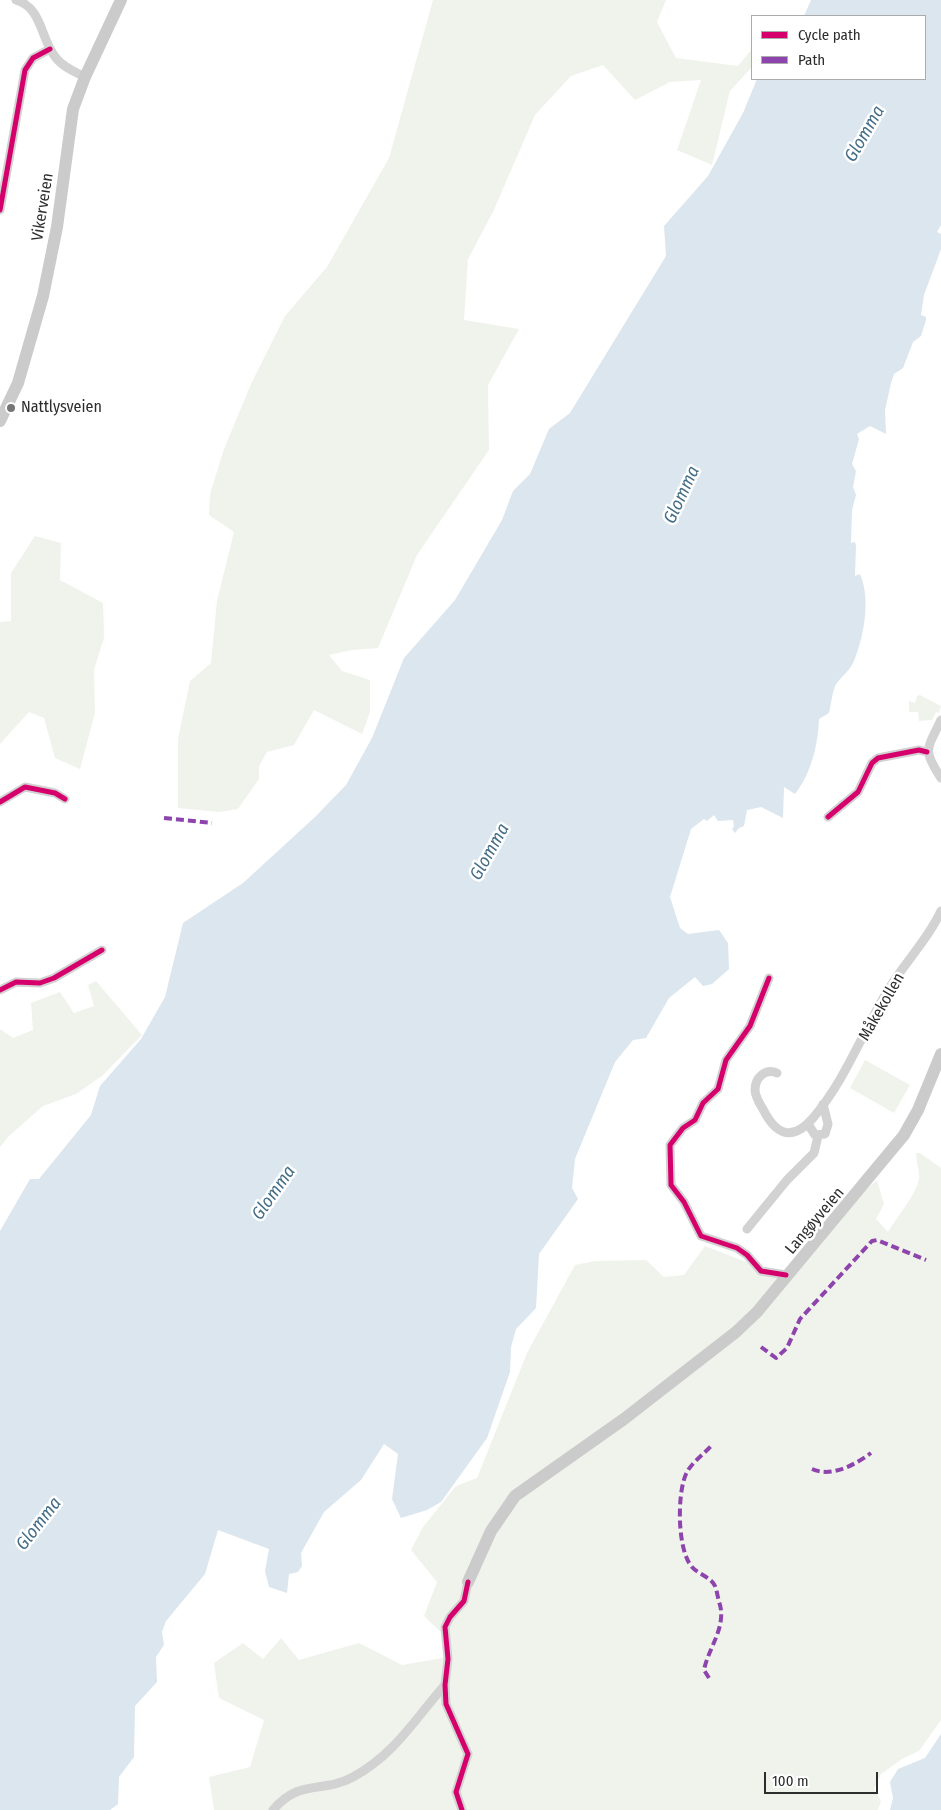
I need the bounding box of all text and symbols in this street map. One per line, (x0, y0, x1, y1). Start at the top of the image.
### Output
legend (751, 15, 926, 80)
text: Cycle path (798, 26, 861, 44)
text: Path (798, 51, 825, 69)
water label: Glomma (840, 102, 890, 166)
street label: Vikerveien (28, 172, 58, 242)
place label: Nattlysveien (21, 398, 102, 418)
marker: Nattlysveien (5, 402, 17, 414)
water label: Glomma (659, 463, 705, 527)
water label: Glomma (466, 820, 514, 884)
street label: Måkekollen (855, 970, 909, 1044)
water label: Glomma (248, 1162, 300, 1224)
street label: Langøyveien (782, 1184, 848, 1258)
water label: Glomma (12, 1493, 66, 1555)
scale bar (766, 1762, 880, 1794)
text: 100 m (772, 1772, 809, 1790)

